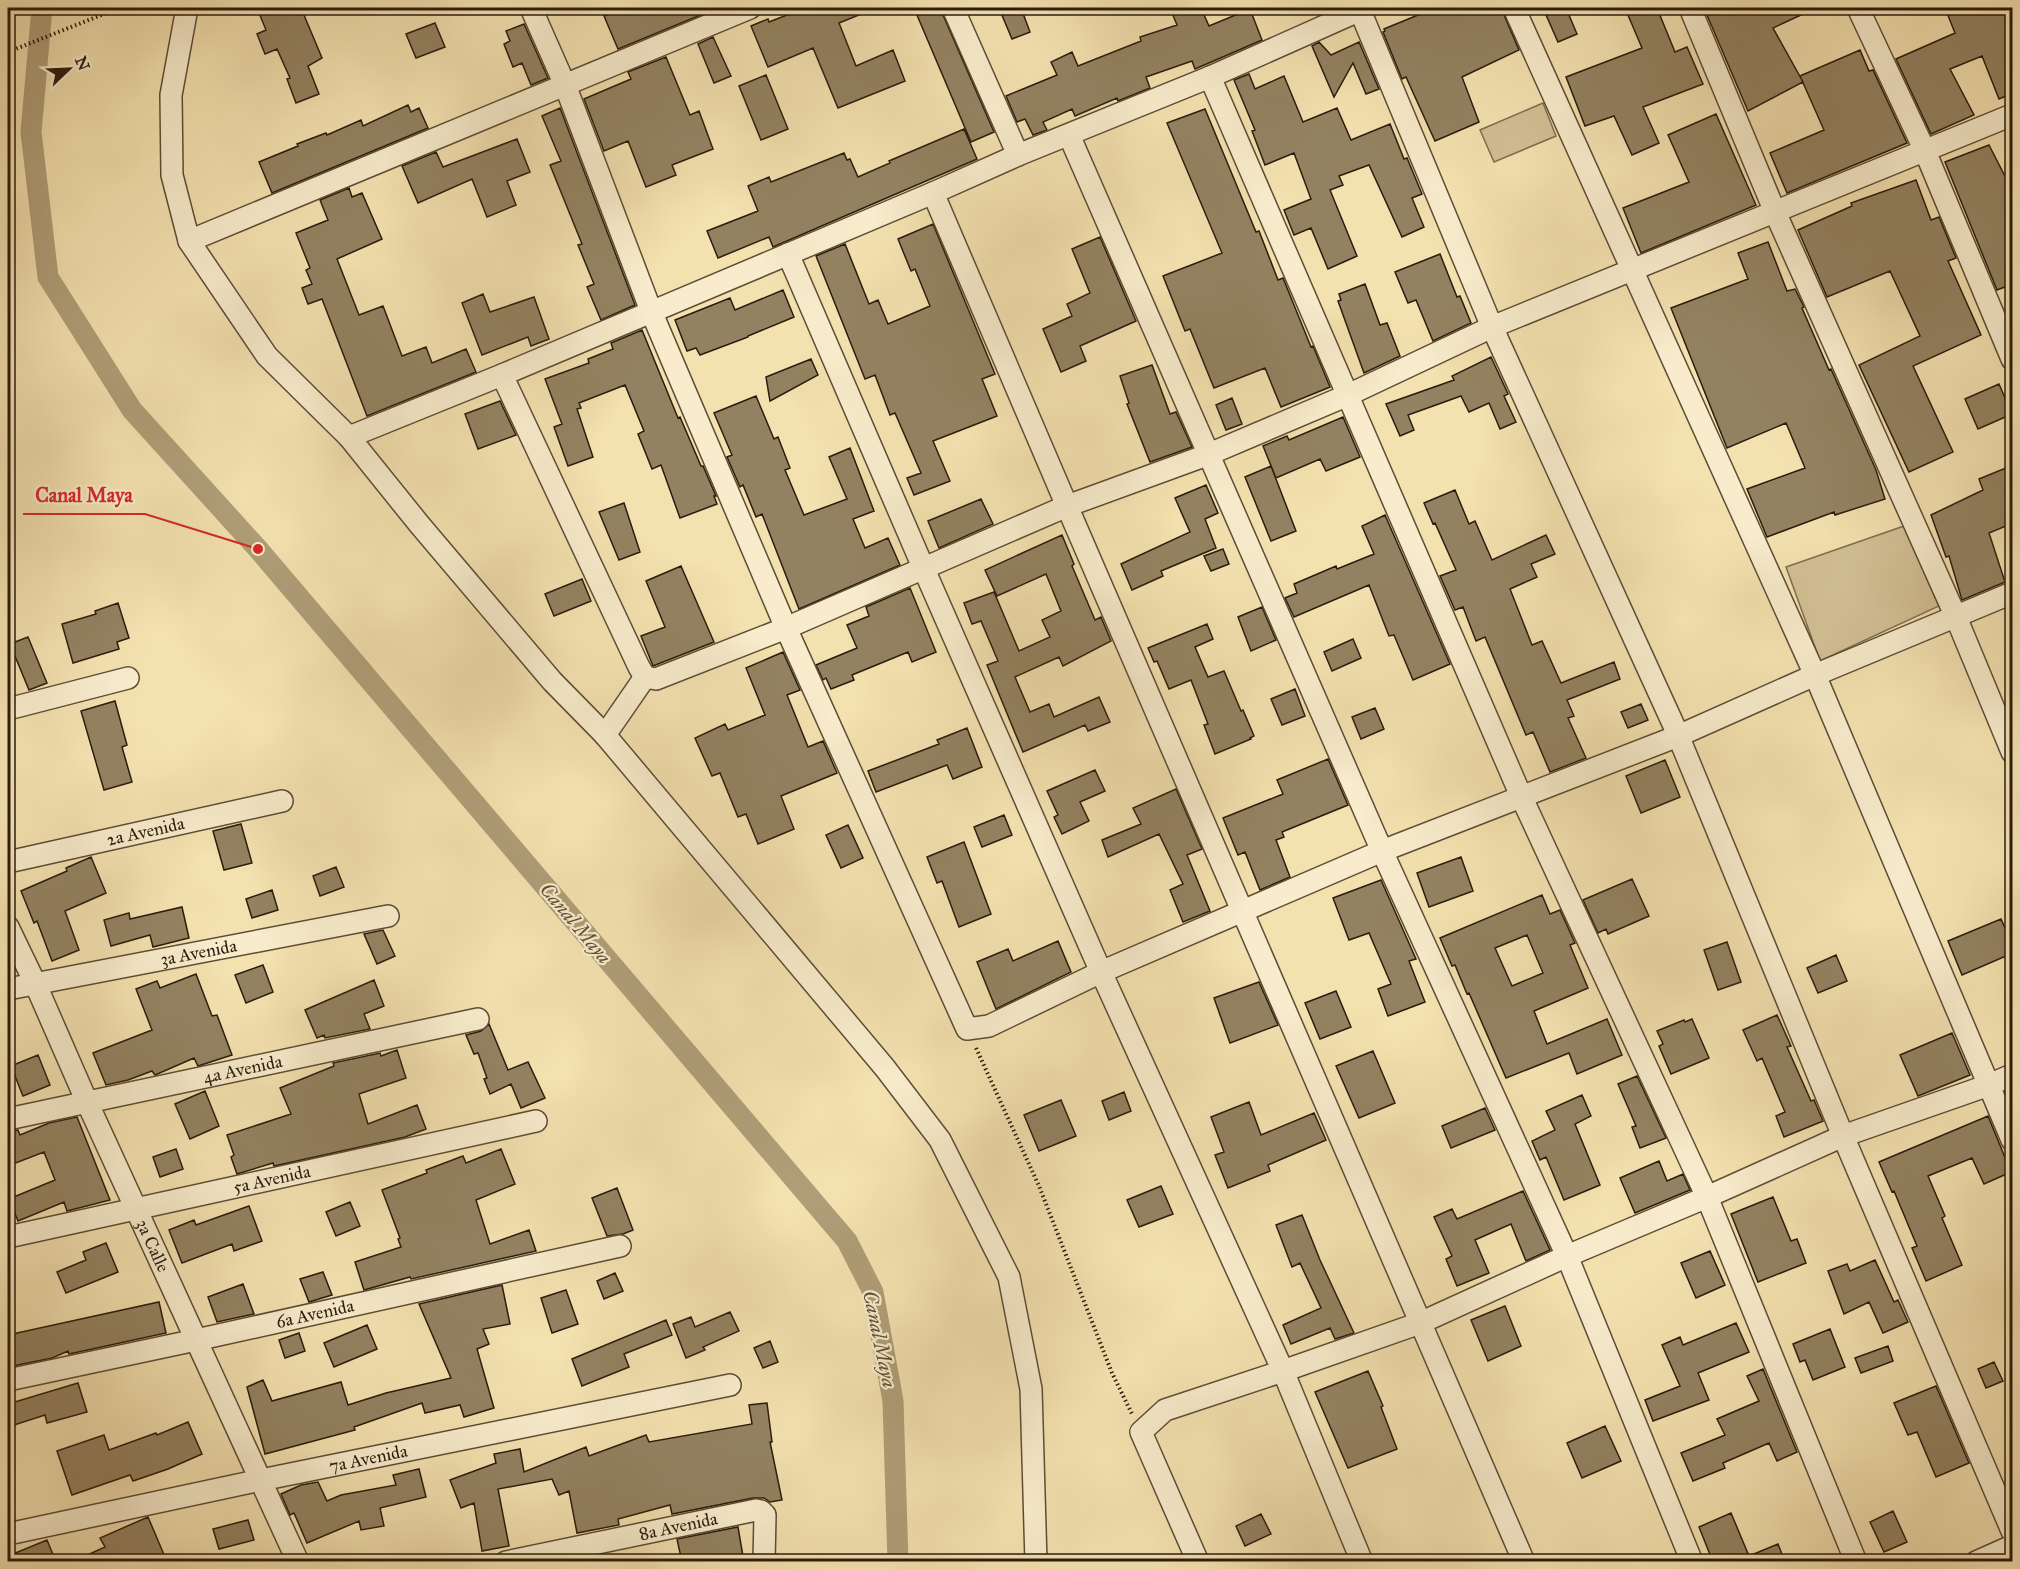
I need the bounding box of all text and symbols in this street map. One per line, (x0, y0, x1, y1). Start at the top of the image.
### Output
north arrow (39, 39, 99, 99)
text: N (71, 53, 94, 74)
callout: Canal Maya (23, 476, 145, 514)
text: Canal Maya (35, 483, 133, 508)
street label: 2a Avenida (105, 812, 187, 851)
water label: Canal Maya (535, 878, 617, 968)
street label: 3a Avenida (158, 934, 239, 970)
street label: 4a Avenida (201, 1050, 285, 1088)
street label: 5a Avenida (231, 1160, 313, 1198)
street label: 3a Calle (131, 1216, 174, 1276)
water label: Canal Maya (858, 1288, 902, 1390)
street label: 6a Avenida (274, 1294, 356, 1333)
street label: 7a Avenida (327, 1440, 410, 1477)
street label: 8a Avenida (637, 1507, 720, 1545)

